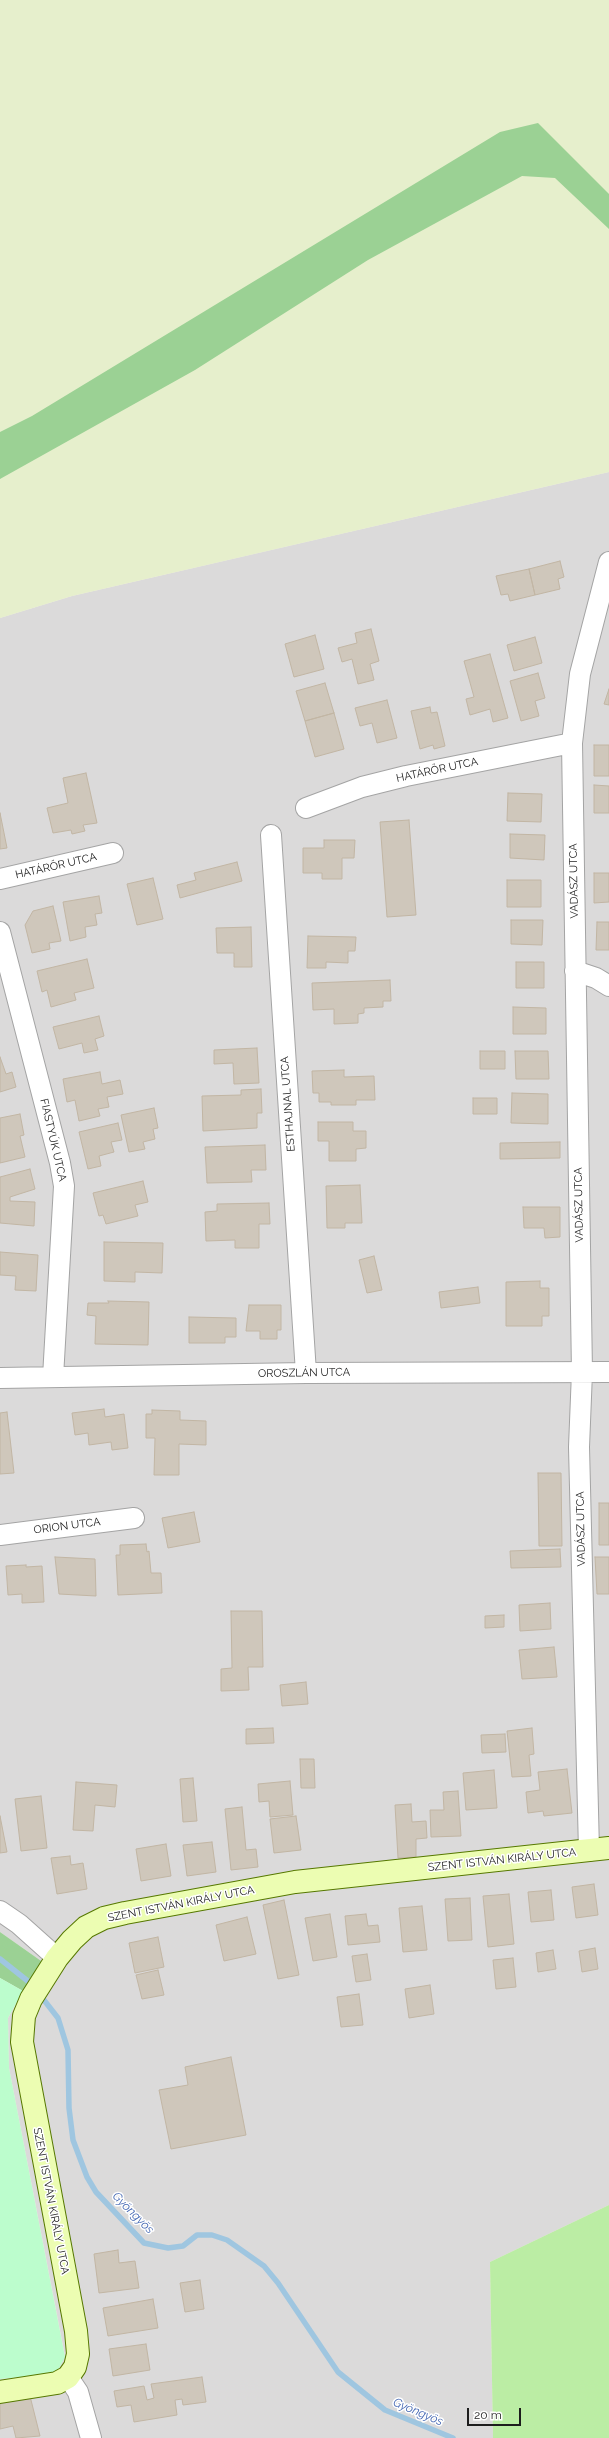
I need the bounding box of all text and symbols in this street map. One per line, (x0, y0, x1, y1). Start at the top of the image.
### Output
street label: HATÁRŐR UTCA (395, 755, 479, 785)
street label: VADÁSZ UTCA (567, 843, 581, 919)
street label: HATÁRŐR UTCA (14, 850, 98, 882)
street label: ESTHAJNAL UTCA (278, 1056, 298, 1152)
street label: FIASTYÚK UTCA (37, 1097, 69, 1183)
street label: VADÁSZ UTCA (572, 1167, 586, 1243)
street label: OROSZLÁN UTCA (258, 1366, 350, 1380)
street label: VADÁSZ UTCA (574, 1491, 588, 1567)
street label: ORION UTCA (33, 1515, 101, 1537)
street label: SZENT ISTVÁN KIRÁLY UTCA (427, 1846, 577, 1874)
street label: SZENT ISTVÁN KIRÁLY UTCA (107, 1883, 255, 1925)
street label: SZENT ISTVÁN KIRÁLY UTCA (30, 2127, 72, 2275)
water label: Gyöngyös (109, 2189, 157, 2237)
water label: Gyöngyös (391, 2395, 445, 2429)
scale bar (469, 2400, 523, 2426)
text: 20 m (474, 2408, 502, 2422)

